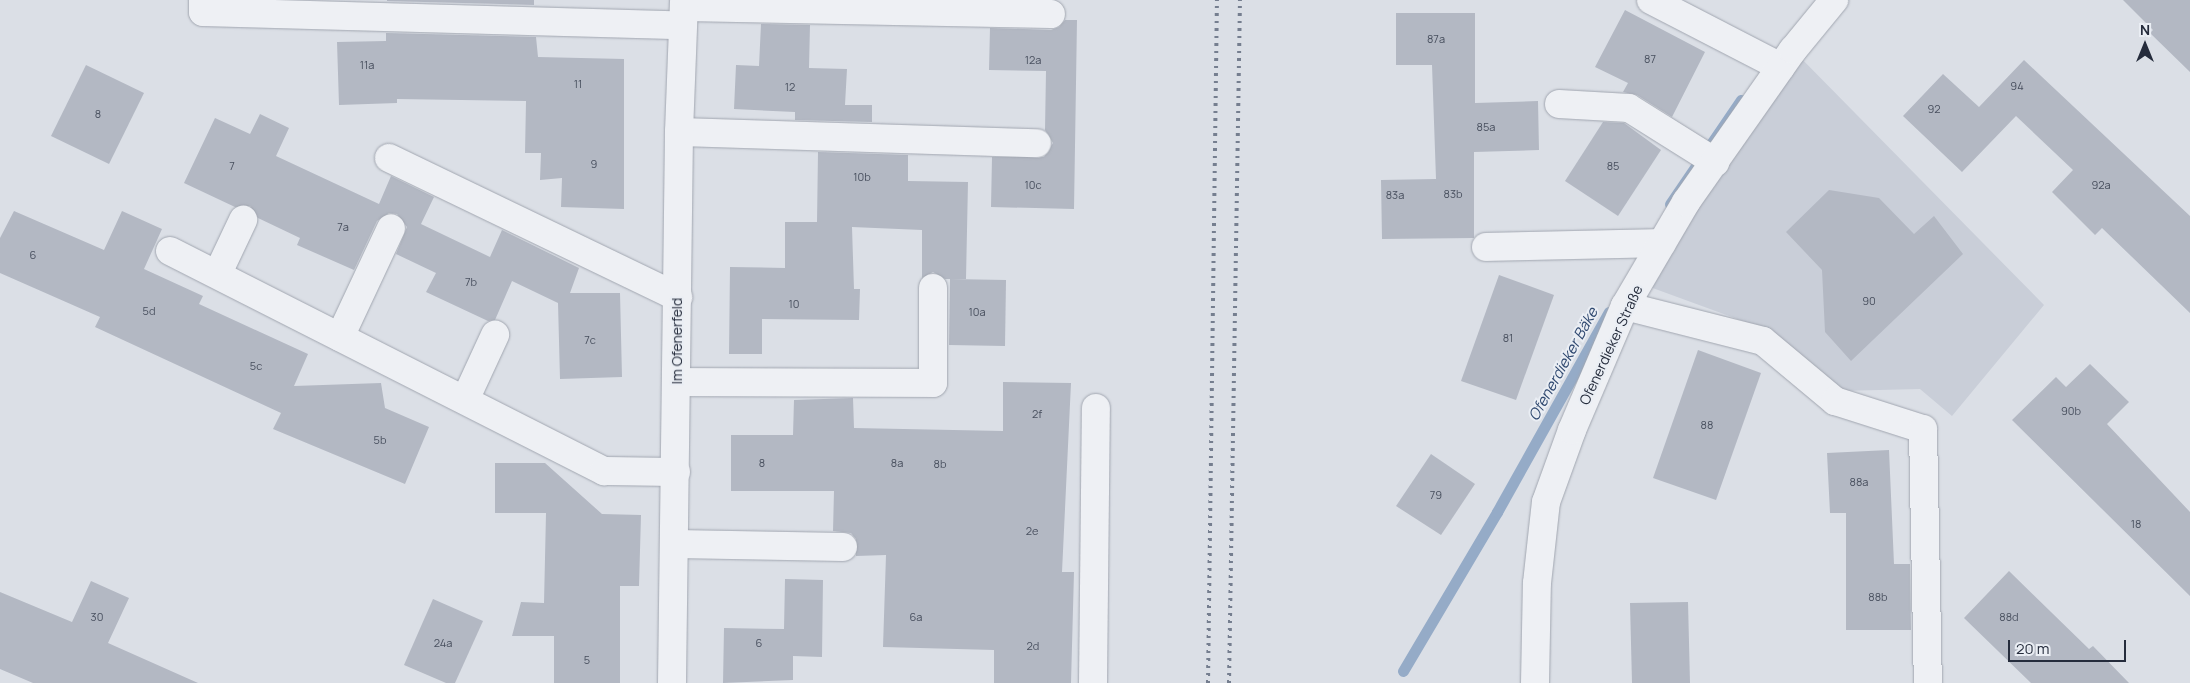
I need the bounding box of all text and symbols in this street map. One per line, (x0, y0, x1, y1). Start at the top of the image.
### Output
north arrow (2120, 20, 2170, 70)
text: N (2140, 20, 2150, 39)
house number: 87a (1427, 32, 1445, 46)
house number: 87 (1644, 52, 1656, 66)
house number: 12a (1025, 53, 1041, 67)
house number: 11a (360, 58, 374, 72)
house number: 11 (574, 77, 582, 91)
house number: 94 (2010, 79, 2024, 93)
house number: 12 (785, 80, 795, 94)
house number: 92 (1927, 102, 1941, 116)
house number: 8 (95, 107, 101, 121)
house number: 85a (1477, 120, 1495, 134)
house number: 9 (591, 157, 597, 171)
house number: 7 (229, 159, 235, 173)
house number: 85 (1607, 159, 1619, 173)
house number: 10b (853, 170, 871, 184)
house number: 10c (1024, 178, 1042, 192)
house number: 92a (2091, 178, 2111, 192)
house number: 83b (1444, 187, 1462, 201)
house number: 83a (1386, 188, 1404, 202)
house number: 7a (337, 220, 349, 234)
house number: 6 (30, 248, 36, 262)
house number: 7b (465, 275, 477, 289)
street label: Ofenerdieker Straße (1576, 283, 1646, 407)
house number: 90 (1862, 294, 1876, 308)
house number: 10 (789, 297, 799, 311)
street label: Im Ofenerfeld (669, 298, 685, 384)
house number: 5d (143, 304, 155, 318)
water label: Ofenerdieker Bäke (1524, 304, 1602, 424)
house number: 10a (968, 305, 986, 319)
house number: 81 (1503, 331, 1513, 345)
house number: 7c (584, 333, 596, 347)
house number: 5c (250, 359, 262, 373)
house number: 90b (2061, 404, 2081, 418)
house number: 2f (1032, 407, 1042, 421)
house number: 88 (1701, 418, 1713, 432)
house number: 5b (374, 433, 386, 447)
house number: 8 (759, 456, 765, 470)
house number: 8a (891, 456, 903, 470)
house number: 8b (934, 457, 946, 471)
house number: 88a (1850, 475, 1868, 489)
house number: 79 (1430, 488, 1442, 502)
house number: 18 (2131, 517, 2141, 531)
house number: 2e (1026, 524, 1038, 538)
house number: 88b (1868, 590, 1888, 604)
house number: 30 (91, 610, 103, 624)
house number: 6a (910, 610, 922, 624)
house number: 88d (1999, 610, 2019, 624)
scale bar (2010, 630, 2128, 662)
house number: 24a (434, 636, 452, 650)
house number: 6 (756, 636, 762, 650)
text: 20 m (2016, 638, 2049, 659)
house number: 2d (1027, 639, 1039, 653)
house number: 5 (584, 653, 590, 667)

